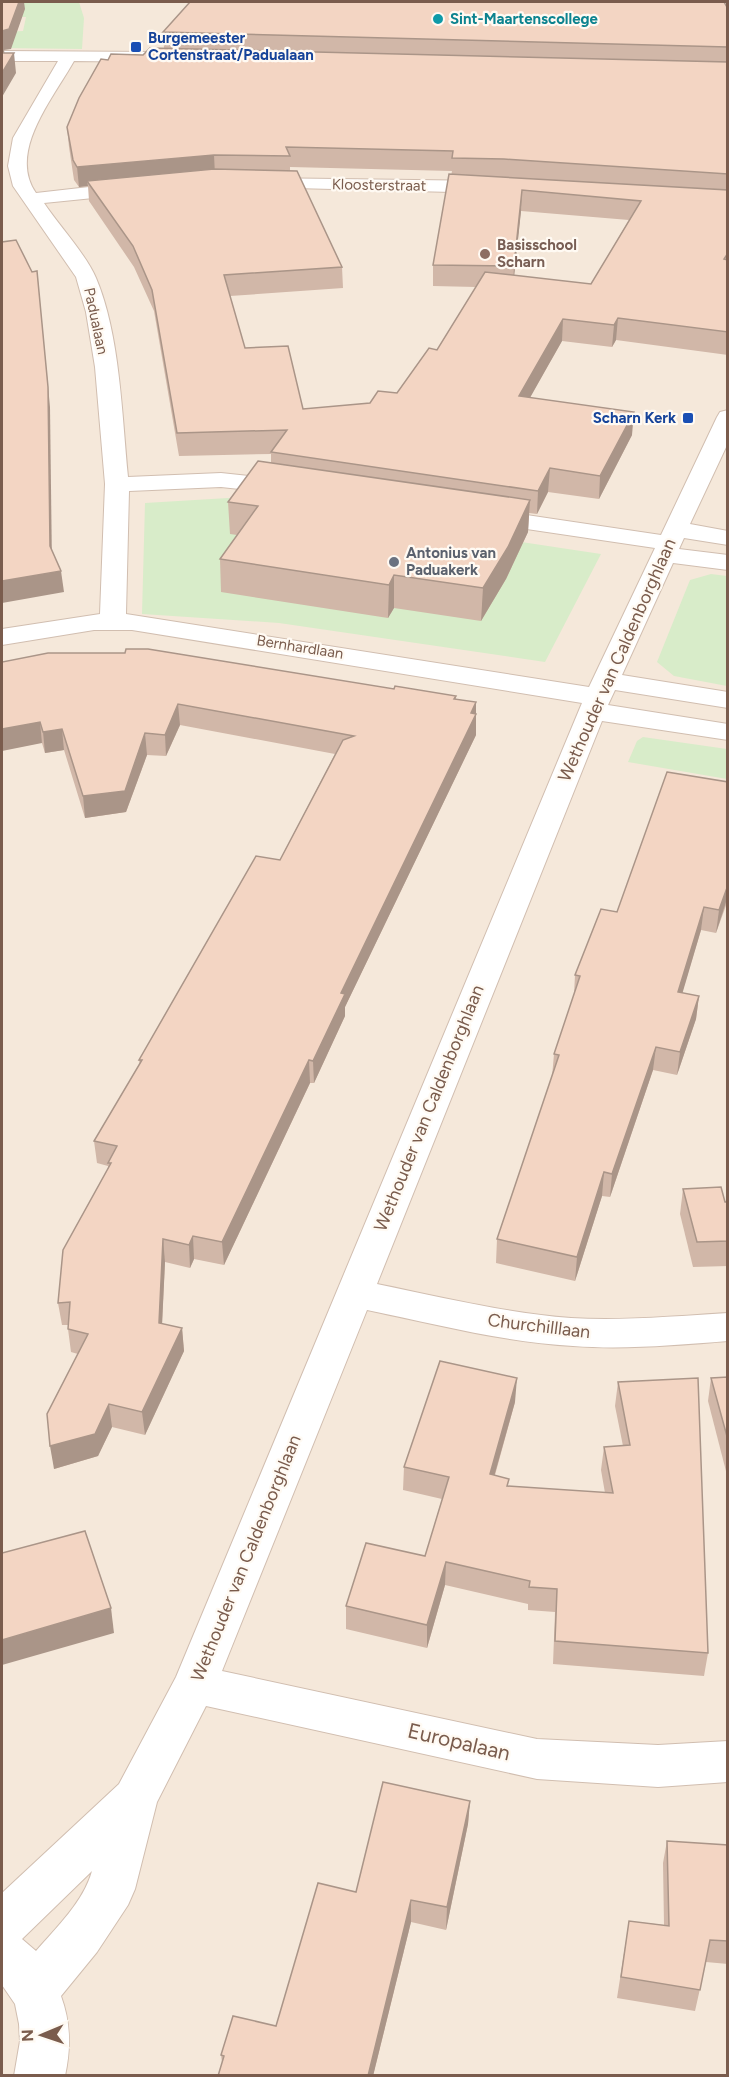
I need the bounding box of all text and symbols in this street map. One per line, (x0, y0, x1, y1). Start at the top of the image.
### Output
place label: Sint-Maartenscollege (450, 10, 599, 28)
marker: Sint-Maartenscollege (431, 12, 445, 26)
place label: Burgemeester Cortenstraat/Padualaan (148, 29, 314, 64)
marker: Burgemeester Cortenstraat/Padualaan (129, 40, 143, 54)
street label: Kloosterstraat (332, 175, 427, 195)
place label: Basisschool Scharn (497, 236, 577, 271)
marker: Basisschool Scharn (478, 247, 492, 261)
street label: Padualaan (80, 286, 112, 356)
place label: Scharn Kerk (593, 409, 676, 427)
marker: Scharn Kerk (681, 411, 695, 425)
street label: Wethouder van Caldenborghlaan (553, 535, 681, 785)
place label: Antonius van Paduakerk (406, 544, 496, 579)
marker: Antonius van Paduakerk (387, 555, 401, 569)
street label: Bernhardlaan (255, 631, 345, 663)
street label: Wethouder van Caldenborghlaan (369, 981, 489, 1235)
street label: Churchilllaan (486, 1309, 592, 1343)
street label: Wethouder van Caldenborghlaan (186, 1431, 306, 1685)
street label: Europalaan (405, 1718, 513, 1765)
north arrow (12, 2005, 72, 2065)
text: N (18, 2029, 37, 2042)

